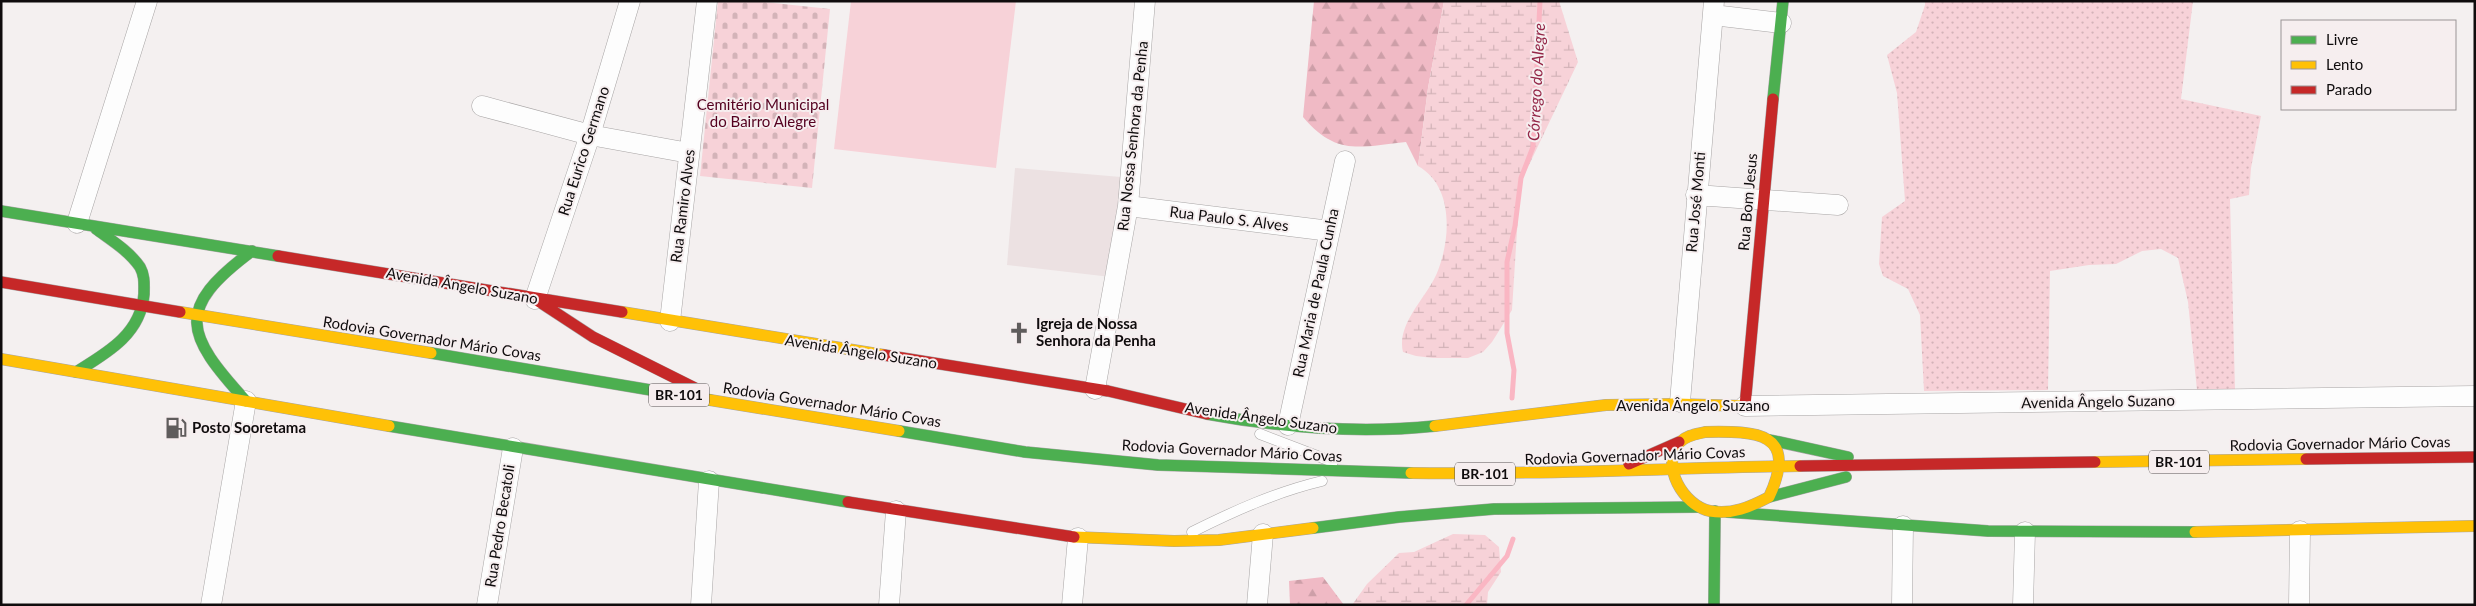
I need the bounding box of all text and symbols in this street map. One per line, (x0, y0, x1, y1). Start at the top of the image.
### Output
legend (2281, 20, 2456, 110)
water label: Córrego do Alegre (1523, 22, 1548, 141)
text: Livre (2326, 30, 2358, 48)
street label: Rua Nossa Senhora da Penha (1113, 40, 1151, 232)
text: Lento (2326, 55, 2363, 73)
text: Parado (2326, 80, 2372, 98)
street label: Rua Eurico Germano (554, 84, 612, 218)
park label: Cemitério Municipal do Bairro Alegre (697, 95, 829, 130)
street label: Rua Ramiro Alves (666, 148, 698, 264)
street label: Rua José Monti (1682, 151, 1708, 253)
street label: Rua Bom Jesus (1734, 152, 1760, 251)
street label: Rua Paulo S. Alves (1169, 202, 1290, 234)
street label: Rua Maria de Paula Cunha (1288, 207, 1342, 379)
street label: Avenida Ângelo Suzano (385, 263, 539, 307)
street label: Rodovia Governador Mário Covas (322, 312, 543, 364)
place label: Igreja de Nossa Senhora da Penha (1036, 314, 1156, 349)
church icon: Igreja de Nossa Senhora da Penha (1006, 320, 1032, 346)
street label: Avenida Ângelo Suzano (784, 330, 938, 372)
street label: Rodovia Governador Mário Covas (722, 378, 943, 430)
road number: BR-101 (649, 384, 709, 406)
street label: Avenida Ângelo Suzano (2021, 391, 2175, 411)
street label: Avenida Ângelo Suzano (1616, 396, 1770, 414)
street label: Avenida Ângelo Suzano (1184, 397, 1338, 437)
fuel station icon: Posto Sooretama (163, 415, 189, 441)
place label: Posto Sooretama (192, 418, 306, 436)
street label: Rodovia Governador Mário Covas (2229, 432, 2451, 454)
street label: Rodovia Governador Mário Covas (1121, 435, 1343, 465)
street label: Rodovia Governador Mário Covas (1524, 442, 1746, 468)
road number: BR-101 (2149, 451, 2209, 474)
road number: BR-101 (1455, 462, 1515, 486)
street label: Rua Pedro Becatoli (480, 463, 518, 589)

